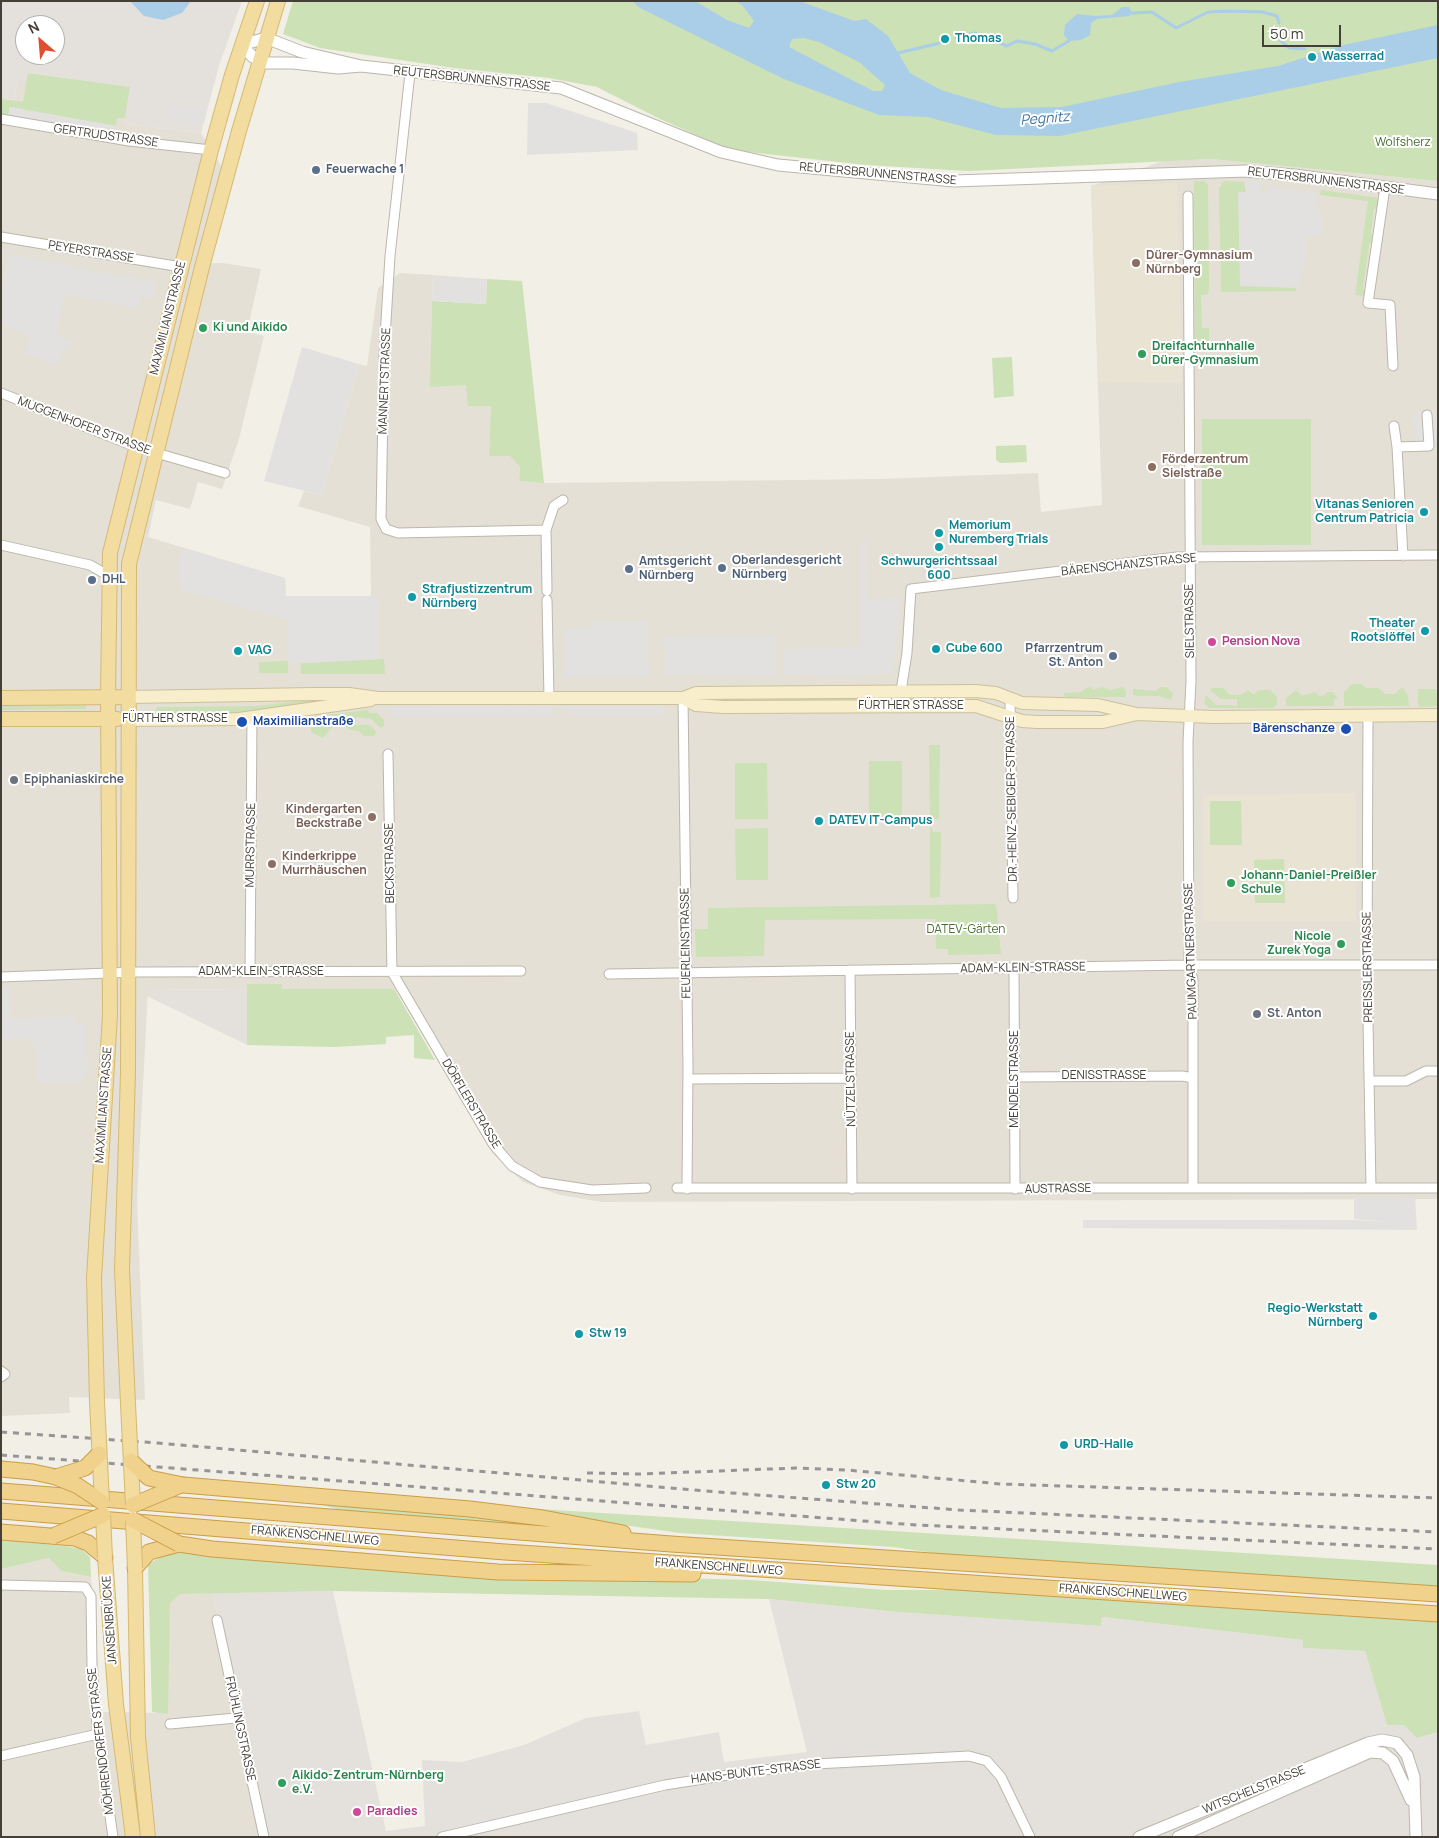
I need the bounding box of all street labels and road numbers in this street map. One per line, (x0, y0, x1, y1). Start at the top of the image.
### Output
street label: REUTERSBRUNNENSTRASSE (393, 64, 551, 94)
street label: GERTRUDSTRASSE (53, 122, 159, 150)
street label: REUTERSBRUNNENSTRASSE (799, 160, 957, 188)
street label: REUTERSBRUNNENSTRASSE (1247, 164, 1405, 198)
street label: PEYERSTRASSE (47, 238, 135, 266)
street label: MAXIMILIANSTRASSE (147, 260, 189, 376)
street label: MANNERTSTRASSE (376, 327, 394, 435)
street label: MUGGENHOFER STRASSE (15, 394, 153, 458)
street label: BÄRENSCHANZSTRASSE (1060, 551, 1198, 579)
street label: SIELSTRASSE (1182, 584, 1198, 658)
street label: FÜRTHER STRASSE (858, 699, 964, 713)
street label: FÜRTHER STRASSE (122, 712, 228, 726)
street label: DR.-HEINZ-SEBIGER-STRASSE (1003, 716, 1021, 882)
street label: MURRSTRASSE (243, 802, 259, 888)
street label: BECKSTRASSE (382, 823, 398, 903)
street label: PAUMGARTNERSTRASSE (1181, 882, 1201, 1020)
street label: FEUERLEINSTRASSE (678, 887, 694, 999)
street label: PREISSLERSTRASSE (1360, 911, 1376, 1023)
street label: ADAM-KLEIN-STRASSE (960, 960, 1086, 976)
street label: ADAM-KLEIN-STRASSE (198, 965, 324, 979)
street label: MENDELSTRASSE (1008, 1030, 1022, 1128)
street label: NÜTZELSTRASSE (843, 1031, 859, 1127)
street label: MAXIMILIANSTRASSE (93, 1046, 115, 1164)
street label: DÖRFLERSTRASSE (439, 1056, 503, 1152)
street label: DENISSTRASSE (1062, 1069, 1146, 1083)
street label: AUSTRASSE (1025, 1181, 1091, 1197)
street label: FRANKENSCHNELLWEG (250, 1523, 380, 1549)
street label: FRANKENSCHNELLWEG (654, 1555, 784, 1579)
street label: JANSENBRÜCKE (100, 1575, 120, 1665)
street label: FRANKENSCHNELLWEG (1058, 1581, 1188, 1605)
street label: MÖHRENDORFER STRASSE (85, 1667, 117, 1815)
street label: FRÜHLINGSTRASSE (222, 1675, 258, 1783)
street label: HANS-BUNTE-STRASSE (690, 1757, 822, 1787)
street label: WITSCHELSTRASSE (1200, 1763, 1308, 1817)

